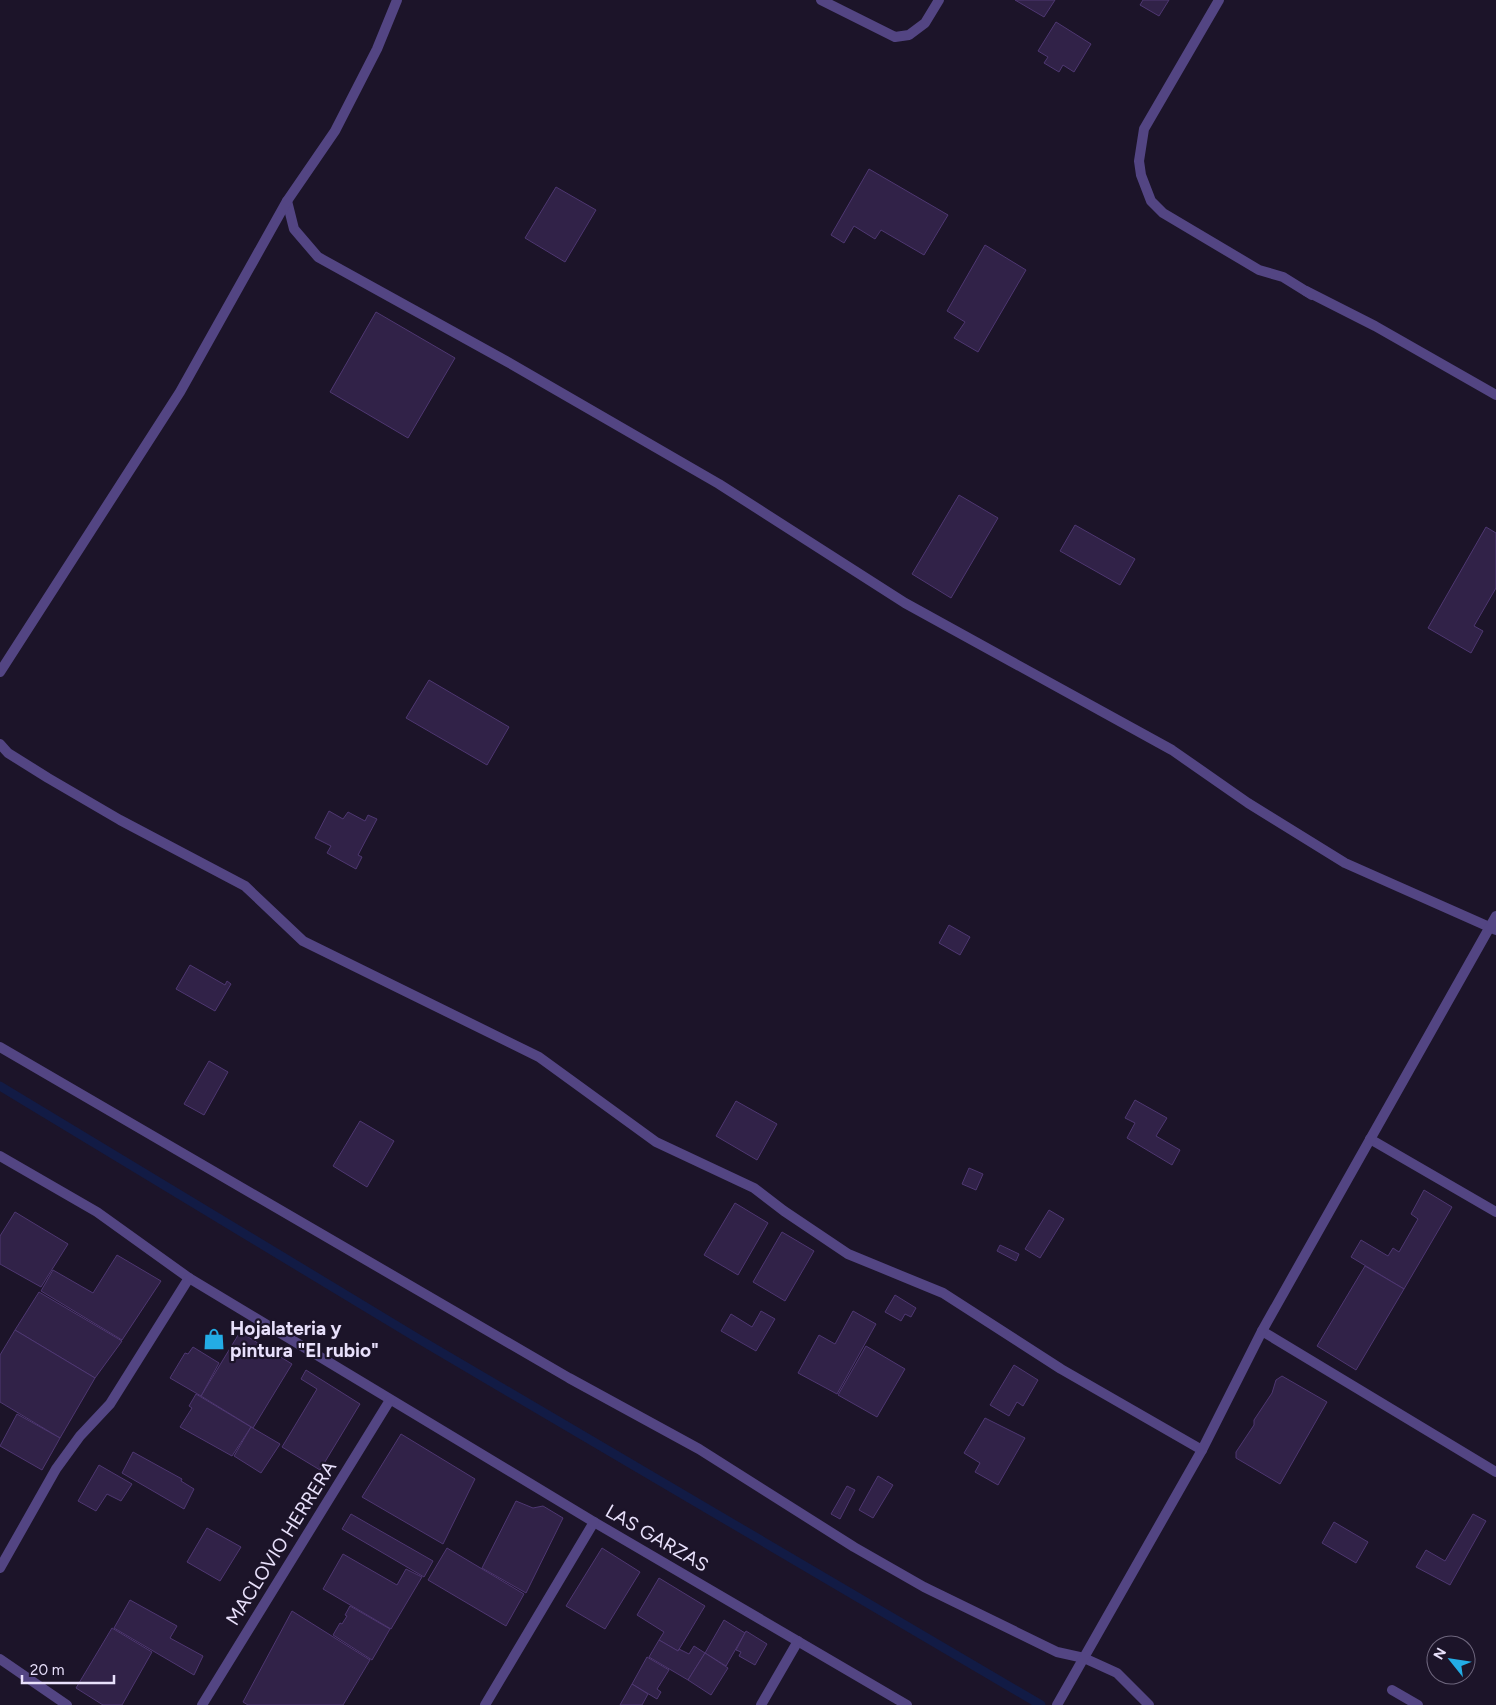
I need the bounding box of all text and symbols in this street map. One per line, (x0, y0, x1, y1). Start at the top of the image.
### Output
place label: Hojalateria y pintura "El rubio" (230, 1317, 379, 1362)
shop icon: Hojalateria y pintura "El rubio" (201, 1326, 227, 1352)
street label: MACLOVIO HERRERA (221, 1456, 341, 1629)
street label: LAS GARZAS (602, 1499, 712, 1577)
north arrow (1426, 1635, 1476, 1685)
text: N (1430, 1645, 1450, 1663)
scale bar (22, 1652, 115, 1684)
text: 20 m (30, 1661, 64, 1679)

